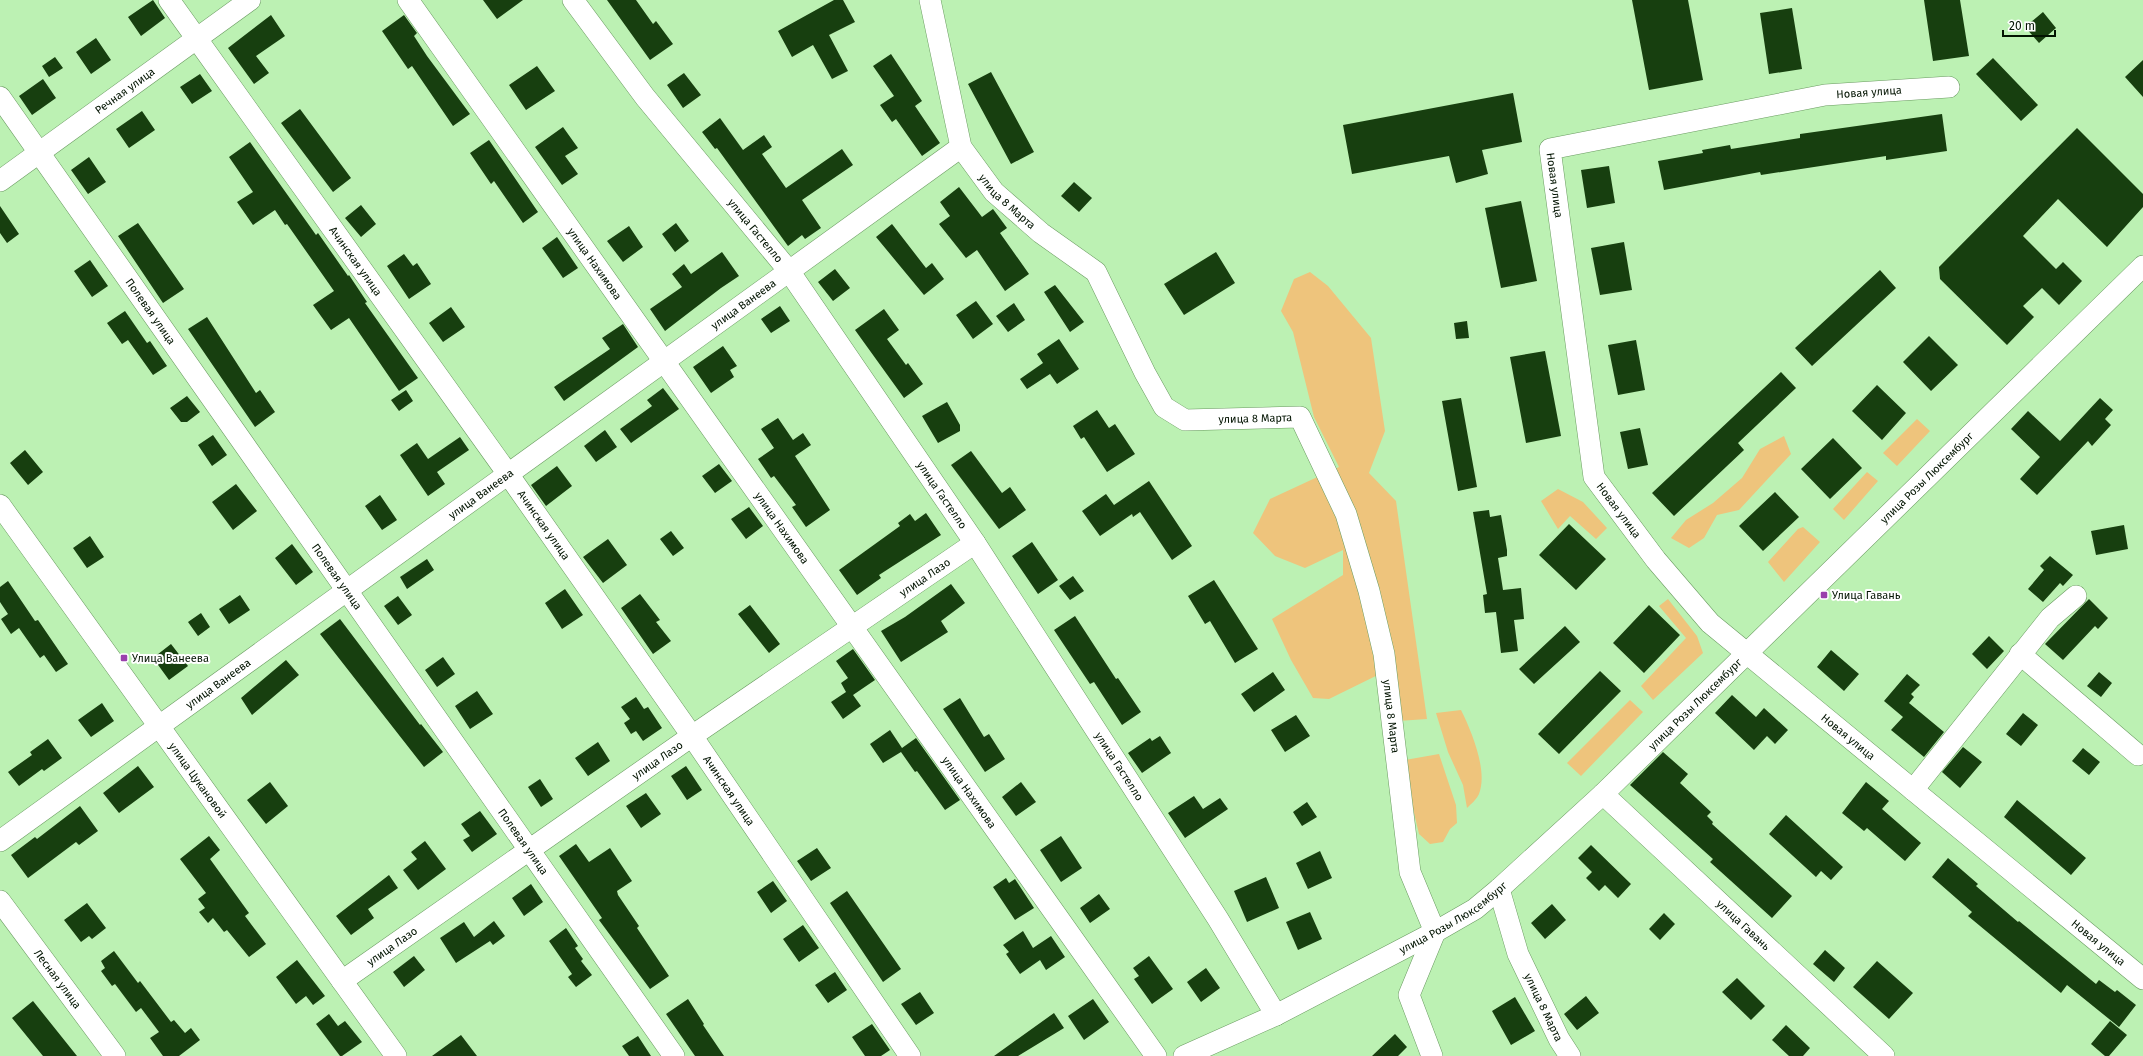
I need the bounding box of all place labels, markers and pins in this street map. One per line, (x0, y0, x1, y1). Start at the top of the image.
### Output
place label: Улица Гавань (1832, 589, 1901, 602)
marker: Улица Гавань (1819, 590, 1829, 600)
place label: Улица Ванеева (132, 652, 209, 665)
marker: Улица Ванеева (119, 653, 129, 663)

